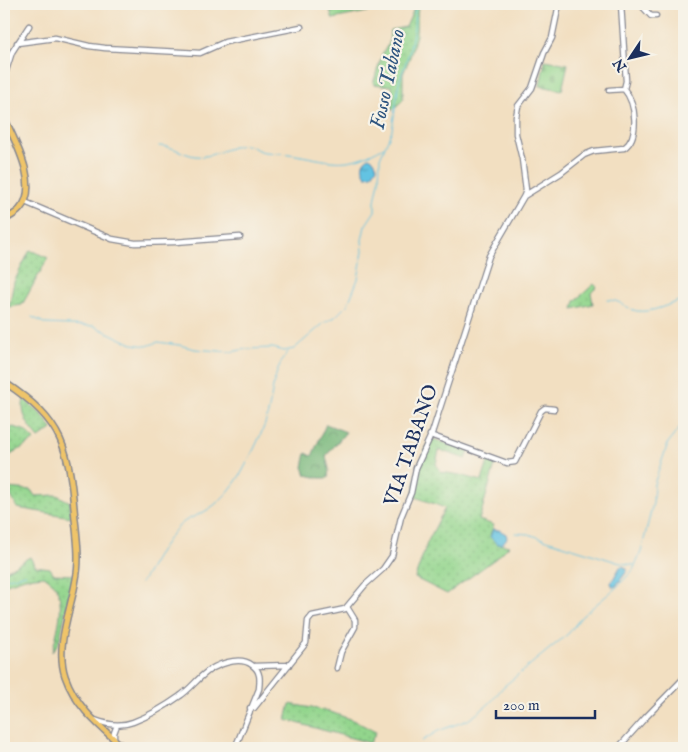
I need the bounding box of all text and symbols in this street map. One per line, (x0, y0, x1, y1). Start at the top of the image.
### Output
water label: Fosso Tabano (365, 27, 412, 132)
north arrow (606, 32, 656, 82)
text: N (609, 55, 632, 76)
street label: VIA TABANO (379, 381, 444, 511)
scale bar (496, 687, 594, 719)
text: 200 m (503, 696, 540, 715)

